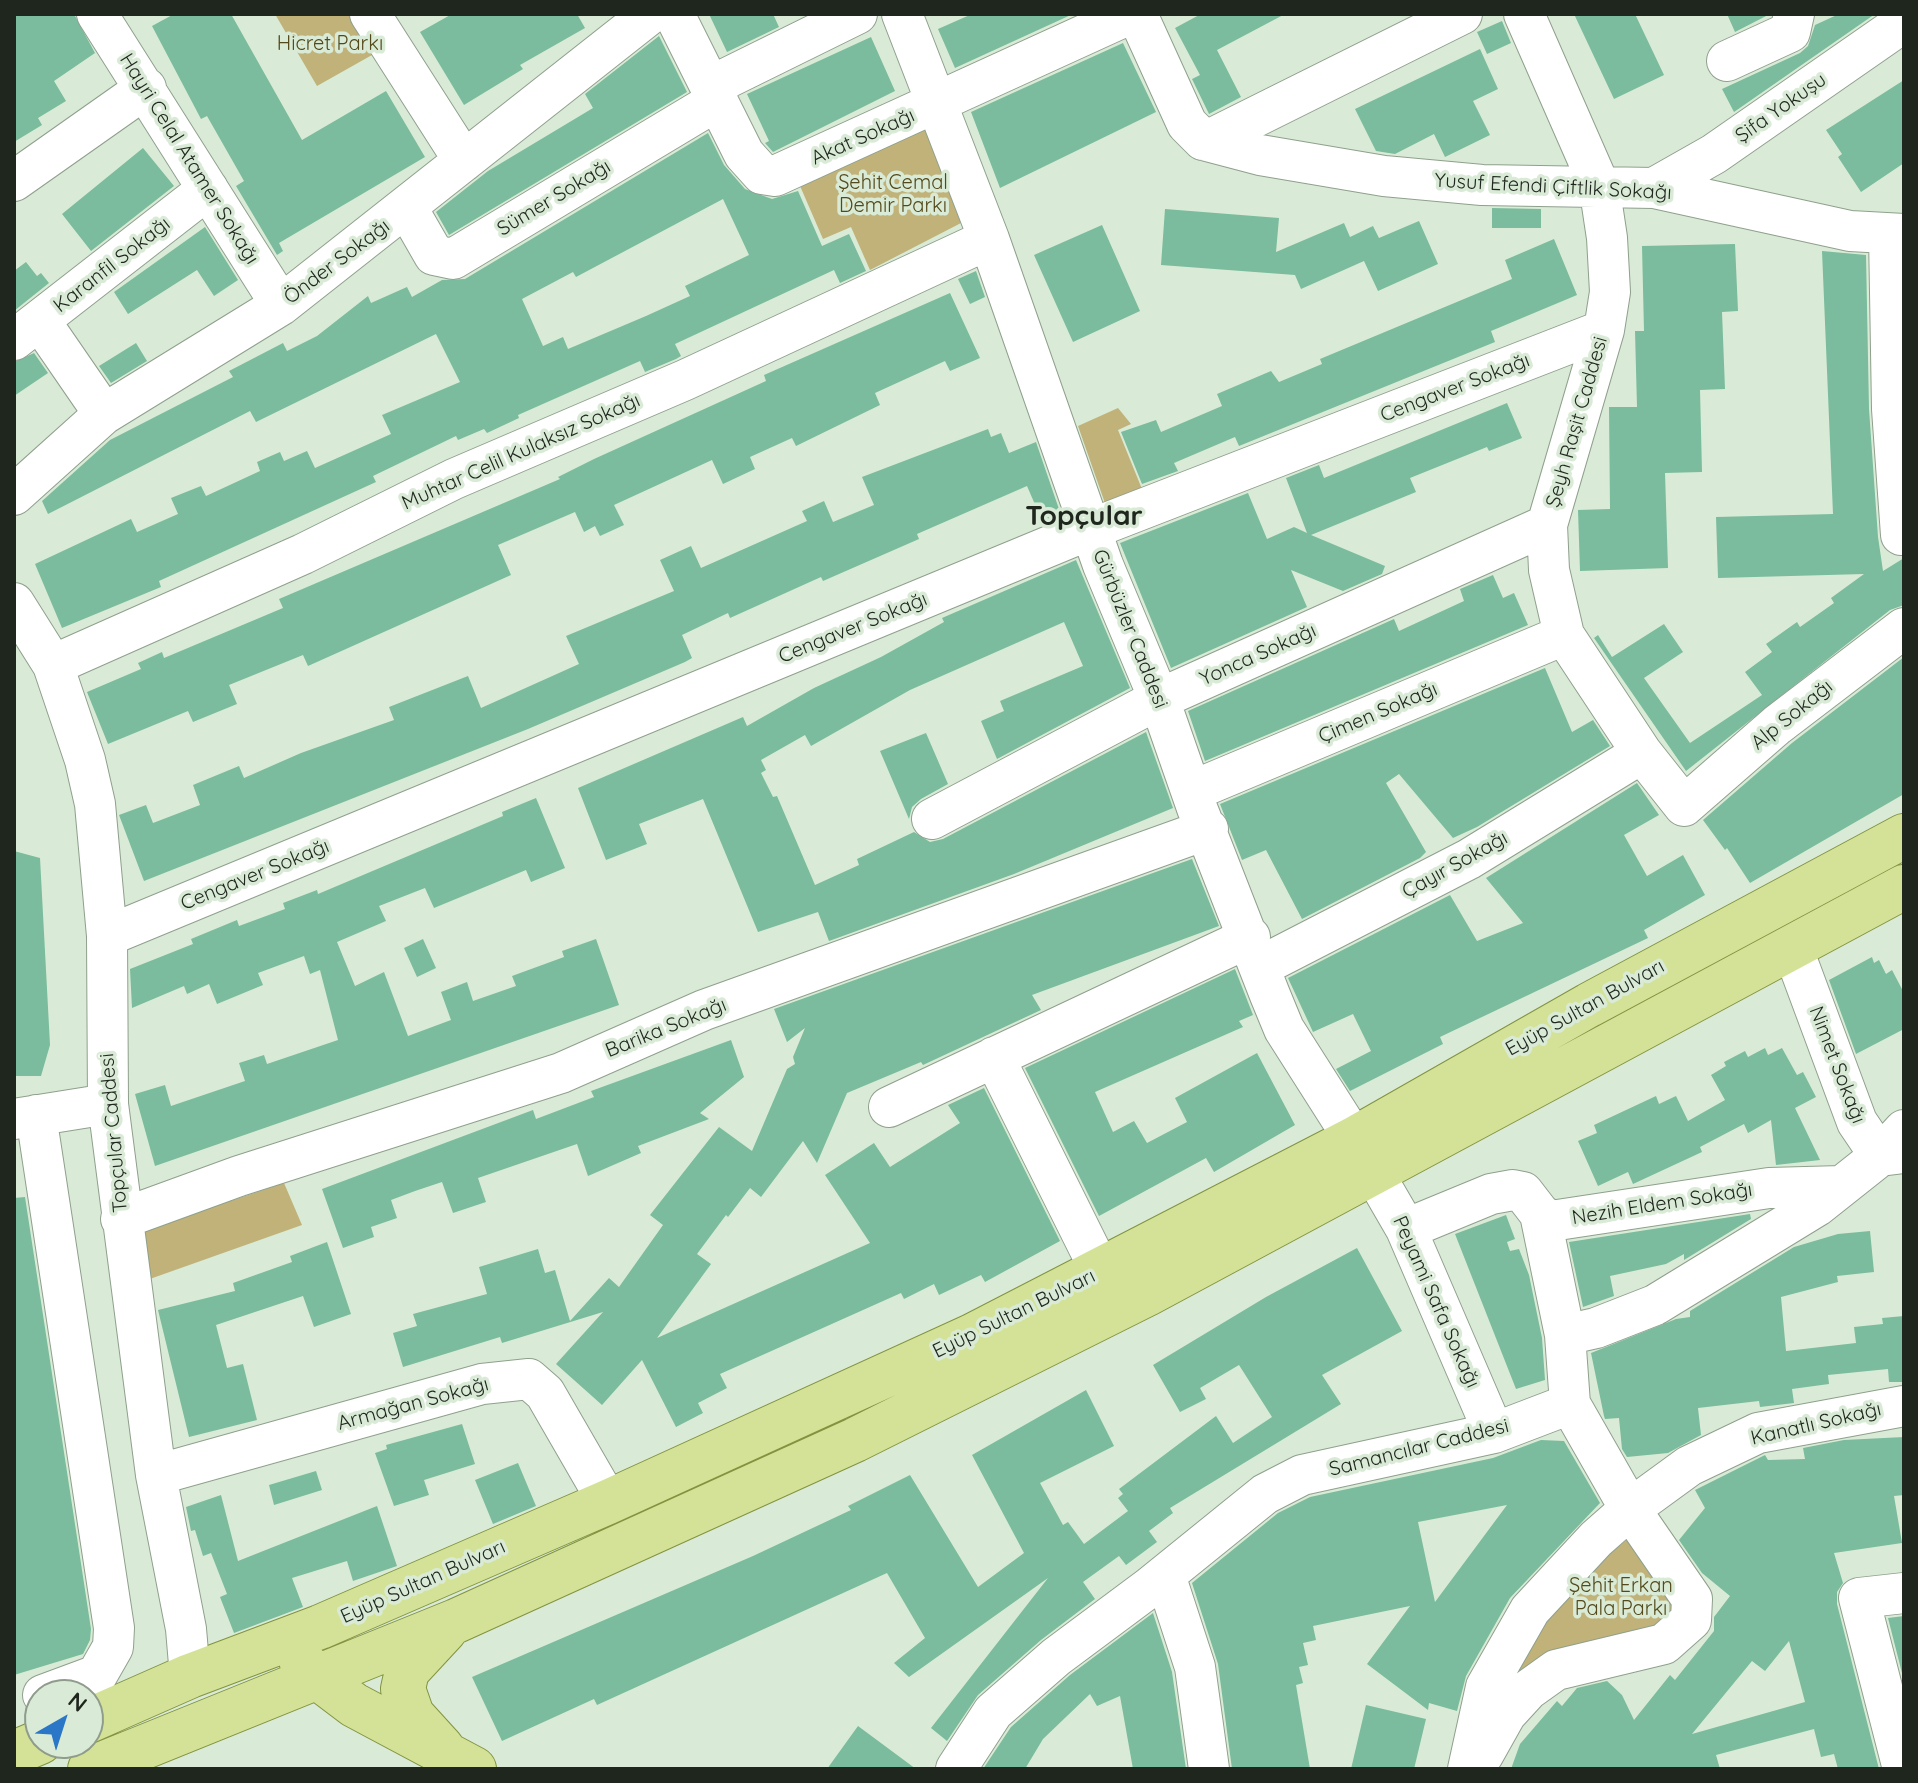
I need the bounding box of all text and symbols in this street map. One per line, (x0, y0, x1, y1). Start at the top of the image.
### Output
park label: Hicret Parkı (277, 32, 383, 56)
street label: Hayri Celal Atamer Sokağı (114, 49, 264, 269)
street label: Şifa Yokuşu (1731, 68, 1831, 148)
street label: Akat Sokağı (808, 104, 918, 170)
street label: Sümer Sokağı (493, 155, 615, 241)
street label: Yusuf Efendi Çiftlik Sokağı (1434, 169, 1672, 205)
park label: Şehit Cemal Demir Parkı (838, 171, 948, 218)
street label: Karanfil Sokağı (49, 212, 175, 318)
street label: Önder Sokağı (279, 214, 395, 310)
street label: Şeyh Raşit Caddesi (1541, 334, 1613, 510)
street label: Cengaver Sokağı (1377, 348, 1533, 428)
street label: Muhtar Celil Kulaksız Sokağı (398, 389, 644, 515)
district label: Topçular (1025, 500, 1143, 534)
street label: Gürbüzler Caddesi (1087, 546, 1173, 712)
street label: Cengaver Sokağı (775, 587, 931, 669)
street label: Yonca Sokağı (1196, 619, 1320, 691)
street label: Alp Sokağı (1746, 675, 1838, 755)
street label: Çimen Sokağı (1315, 677, 1441, 749)
street label: Çayır Sokağı (1398, 826, 1512, 904)
street label: Cengaver Sokağı (177, 834, 333, 916)
street label: Eyüp Sultan Bulvarı (1501, 954, 1669, 1062)
street label: Barika Sokağı (602, 993, 730, 1063)
street label: Nimet Sokağı (1804, 1003, 1870, 1127)
street label: Topçular Caddesi (95, 1052, 133, 1214)
street label: Nezih Eldem Sokağı (1570, 1178, 1754, 1230)
street label: Peyami Safa Sokağı (1387, 1212, 1485, 1392)
street label: Eyüp Sultan Bulvarı (929, 1264, 1099, 1364)
street label: Armağan Sokağı (335, 1372, 491, 1436)
street label: Kanatlı Sokağı (1748, 1397, 1884, 1451)
street label: Samancılar Caddesi (1327, 1414, 1511, 1482)
street label: Eyüp Sultan Bulvarı (337, 1535, 509, 1629)
park label: Şehit Erkan Pala Parkı (1569, 1574, 1673, 1621)
north arrow (24, 1679, 104, 1759)
text: N (63, 1686, 93, 1718)

